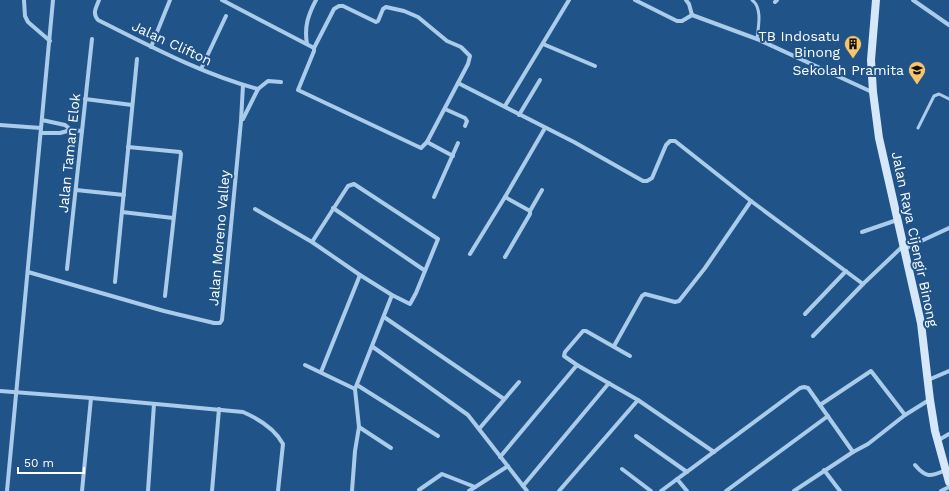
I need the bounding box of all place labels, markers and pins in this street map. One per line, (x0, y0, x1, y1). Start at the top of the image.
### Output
place label: TB Indosatu Binong (758, 28, 841, 60)
building icon: TB Indosatu Binong (843, 34, 863, 59)
school or university icon: Sekolah Pramita (907, 60, 927, 85)
place label: Sekolah Pramita (792, 62, 904, 78)

